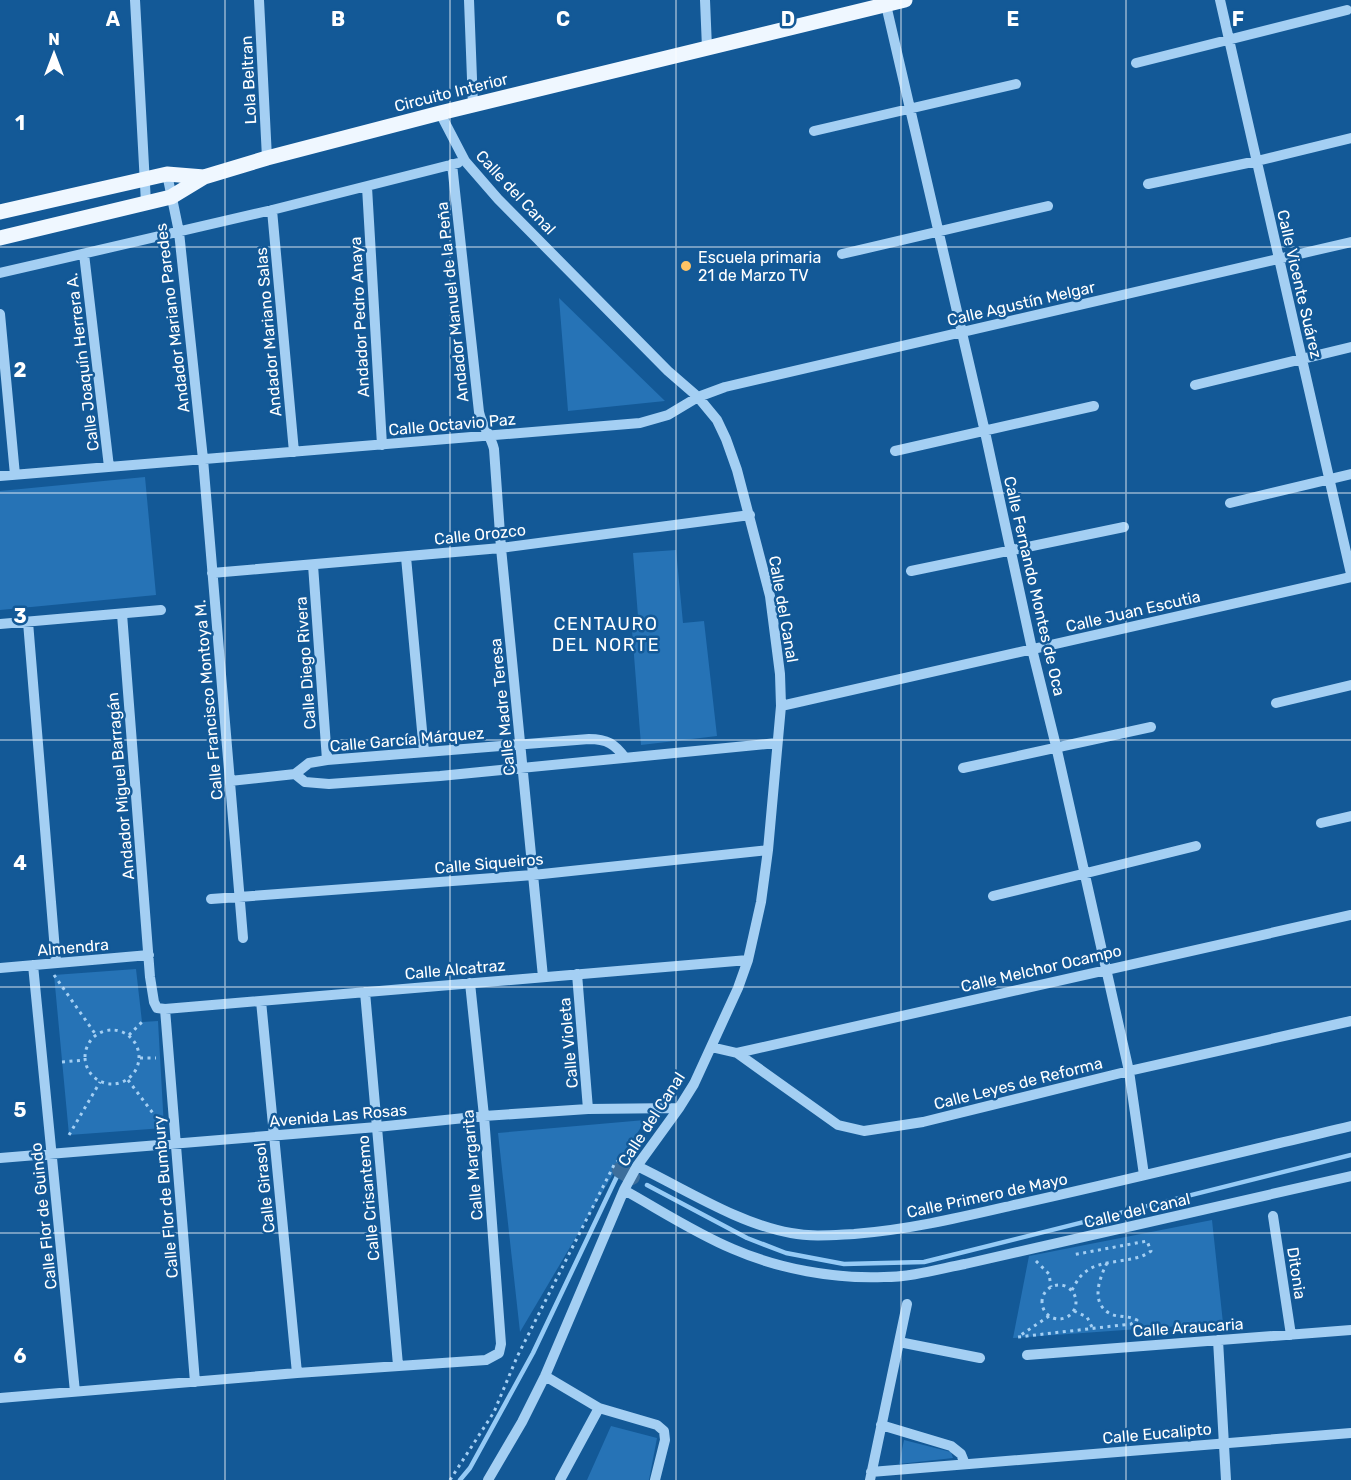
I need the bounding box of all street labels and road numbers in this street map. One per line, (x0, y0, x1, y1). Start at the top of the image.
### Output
street label: Lola Beltran (237, 35, 260, 125)
street label: Circuito Interior (392, 69, 510, 116)
street label: Calle del Canal (472, 146, 560, 238)
street label: Andador Manuel de la Peña (433, 201, 472, 403)
street label: Calle Vicente Suárez (1273, 208, 1326, 360)
street label: Andador Mariano Paredes (151, 222, 194, 414)
street label: Andador Pedro Anaya (346, 236, 373, 398)
street label: Andador Mariano Salas (252, 246, 285, 417)
street label: Calle Joaquín Herrera A. (62, 272, 103, 452)
street label: Calle Agustín Melgar (945, 277, 1097, 330)
street label: Calle Octavio Paz (388, 409, 516, 440)
street label: Calle Fernando Montes de Oca (1000, 474, 1069, 698)
street label: Calle Orozco (433, 520, 527, 549)
street label: Calle del Canal (765, 554, 802, 664)
street label: Calle Juan Escutia (1064, 587, 1202, 636)
street label: Calle Diego Rivera (291, 596, 320, 730)
street label: Calle Francisco Montoya M. (190, 599, 227, 801)
street label: Calle Madre Teresa (486, 637, 519, 777)
street label: Andador Miguel Barragán (103, 691, 138, 880)
street label: Calle García Márquez (329, 723, 485, 756)
street label: Calle Siqueiros (434, 849, 544, 878)
street label: Almendra (36, 935, 110, 960)
street label: Calle Melchor Ocampo (959, 941, 1123, 996)
street label: Calle Alcatraz (404, 956, 506, 983)
street label: Calle Violeta (555, 997, 582, 1089)
street label: Calle Leyes de Reforma (932, 1053, 1104, 1114)
street label: Calle del Canal (614, 1069, 689, 1170)
street label: Avenida Las Rosas (268, 1100, 408, 1131)
street label: Calle Margarita (458, 1109, 487, 1221)
street label: Calle Flor de Bumbury (149, 1115, 182, 1279)
street label: Calle Crisantemo (354, 1134, 383, 1262)
street label: Calle Flor de Guindo (26, 1142, 61, 1290)
street label: Calle Girasol (250, 1142, 279, 1234)
street label: Calle Primero de Mayo (905, 1169, 1069, 1222)
street label: Calle del Canal (1082, 1189, 1192, 1232)
street label: Ditonia (1283, 1246, 1310, 1301)
street label: Calle Araucaria (1132, 1314, 1244, 1341)
street label: Calle Eucalipto (1102, 1419, 1213, 1448)

